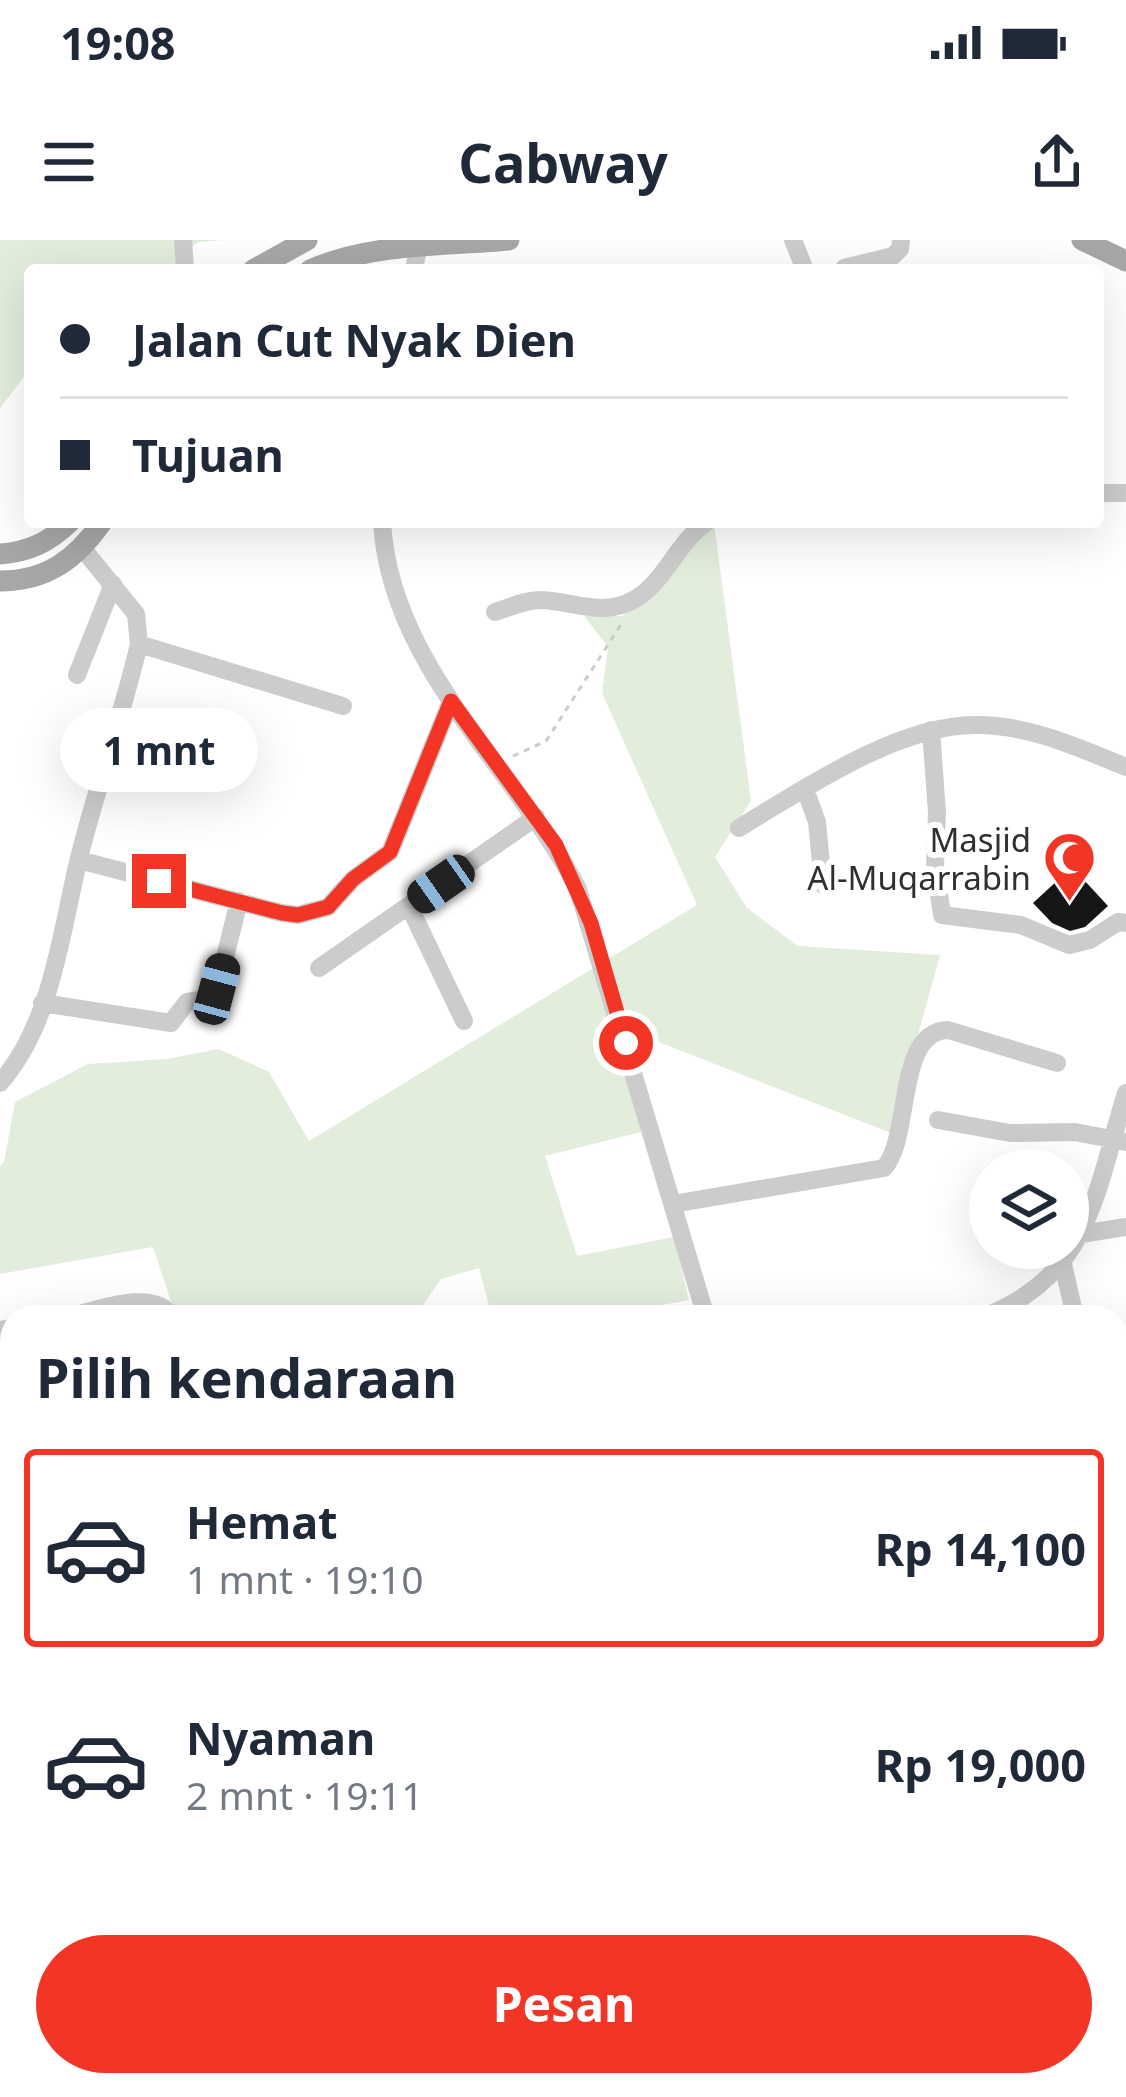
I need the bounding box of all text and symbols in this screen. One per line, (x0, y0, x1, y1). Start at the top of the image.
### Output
text: 19:08 (60, 12, 176, 73)
text: Cabway (458, 125, 668, 199)
icon: menu (36, 129, 102, 195)
icon: share (1024, 129, 1090, 195)
text: Jalan Cut Nyak Dien (132, 309, 576, 370)
text: Tujuan (132, 424, 284, 485)
callout: 1 mnt (60, 707, 258, 791)
text: 1 mnt (103, 723, 215, 776)
place label: Masjid Al-Muqarrabin (807, 817, 1031, 900)
mosque icon: Masjid Al-Muqarrabin (1042, 830, 1098, 904)
car (401, 849, 481, 919)
route end (132, 854, 186, 908)
car (190, 950, 244, 1028)
route start (599, 1016, 653, 1070)
map controls (969, 1149, 1089, 1269)
button: layers (969, 1149, 1089, 1269)
text: Pilih kendaraan (36, 1340, 457, 1414)
text: Hemat (186, 1491, 338, 1552)
icon: car (42, 1494, 150, 1602)
text: Rp 14,100 (875, 1518, 1086, 1579)
text: 1 mnt · 19:10 (186, 1552, 424, 1605)
text: Nyaman (186, 1707, 375, 1768)
icon: car (42, 1710, 150, 1818)
text: Rp 19,000 (875, 1734, 1086, 1795)
text: 2 mnt · 19:11 (186, 1768, 424, 1821)
button: Pesan (36, 1935, 1092, 2073)

